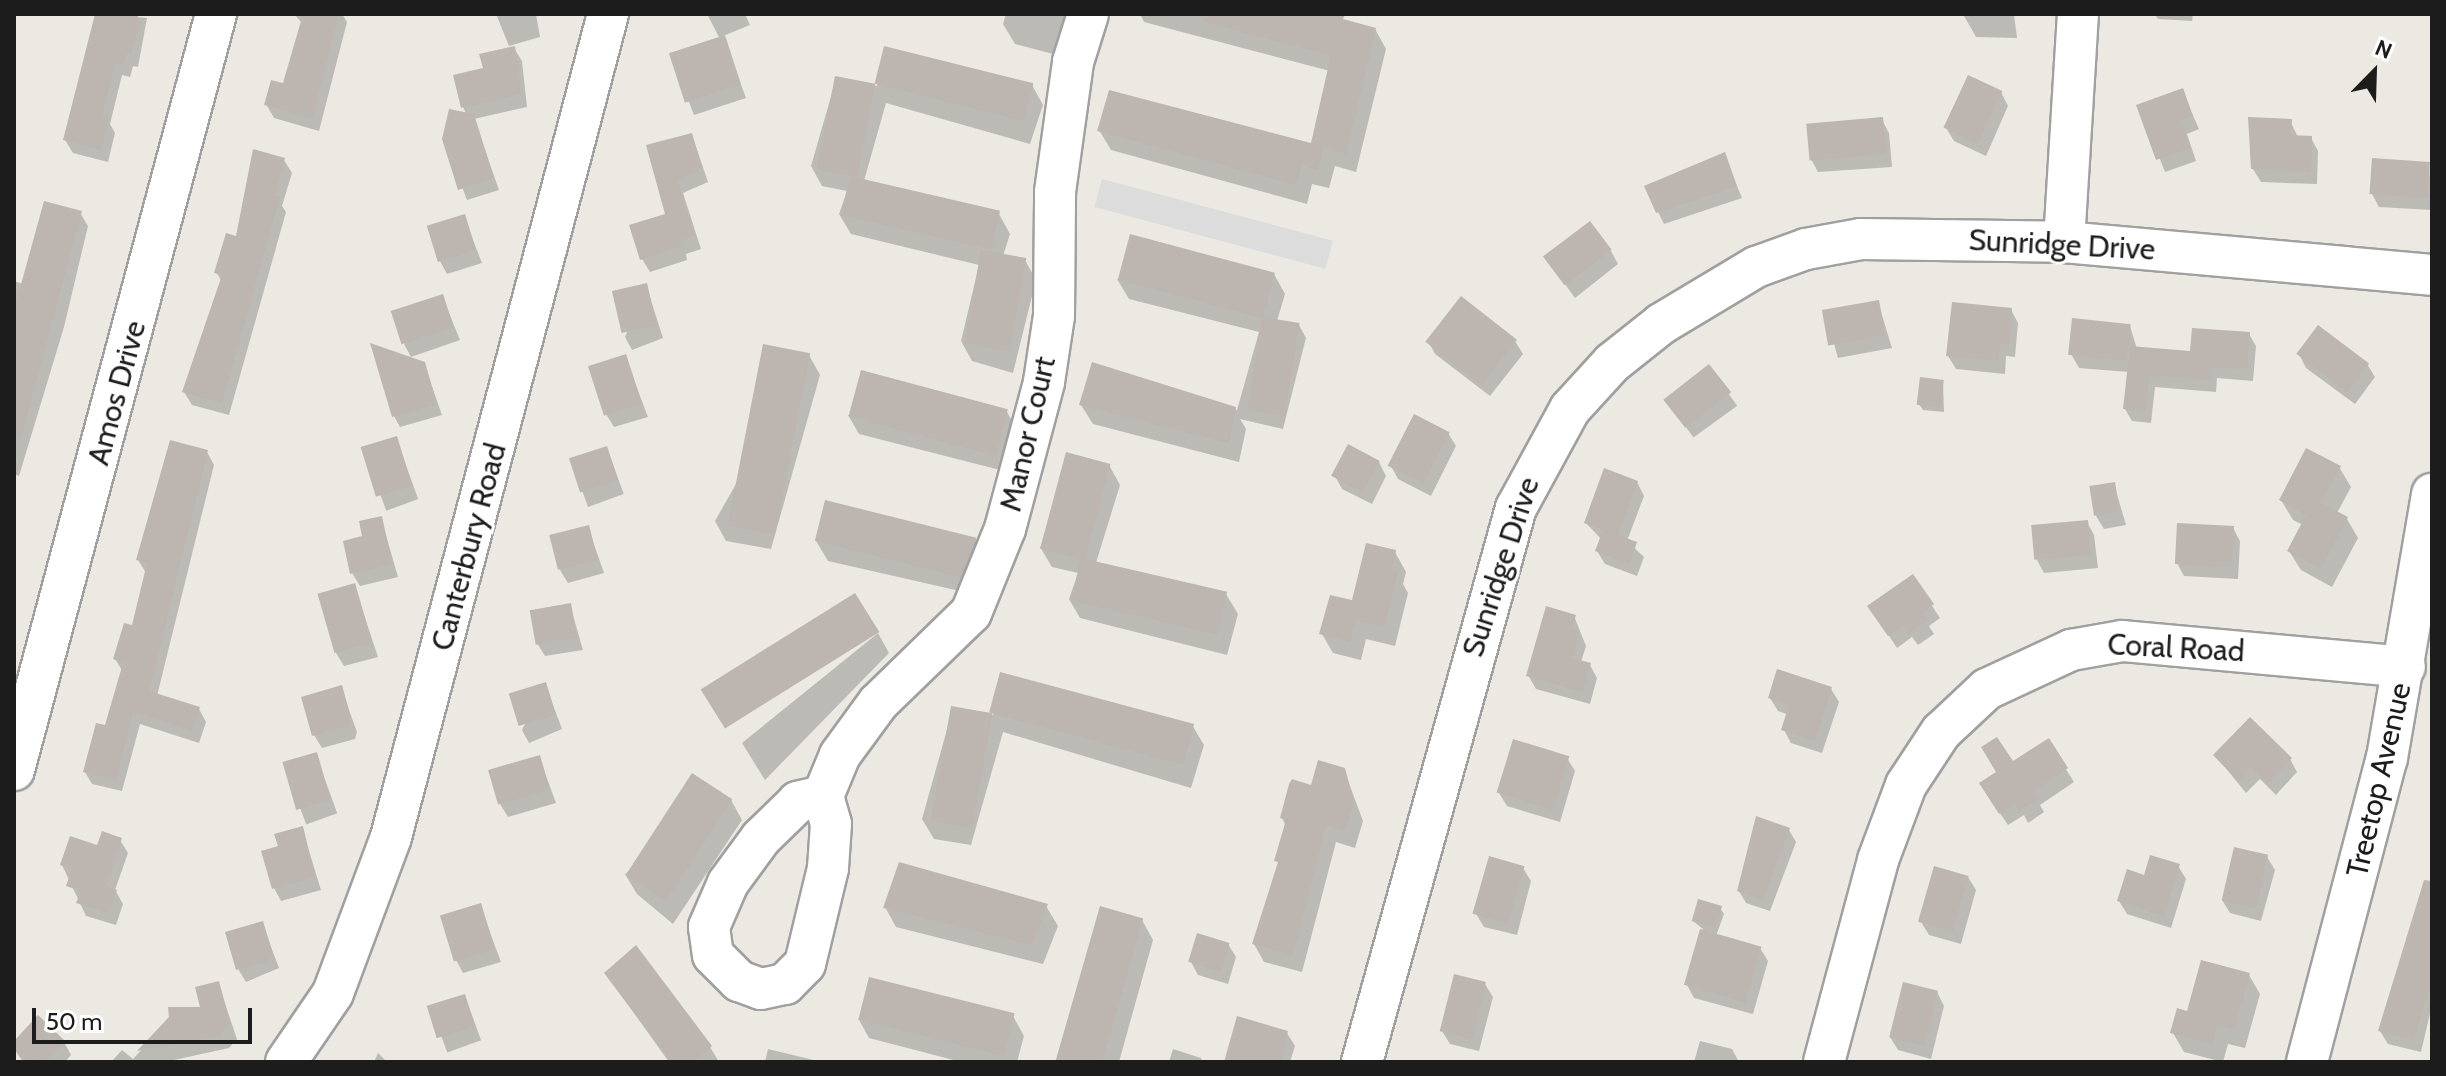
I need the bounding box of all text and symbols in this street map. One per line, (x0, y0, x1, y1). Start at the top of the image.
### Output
north arrow (2334, 32, 2414, 112)
text: N (2371, 34, 2396, 65)
street label: Sunridge Drive (1968, 222, 2156, 268)
street label: Amos Drive (80, 317, 154, 469)
street label: Manor Court (993, 353, 1063, 515)
street label: Canterbury Road (424, 439, 514, 655)
street label: Sunridge Drive (1455, 473, 1547, 661)
street label: Coral Road (2107, 626, 2245, 670)
street label: Treetop Avenue (2339, 679, 2419, 881)
scale bar (36, 992, 256, 1042)
text: 50 m (46, 1007, 102, 1036)

